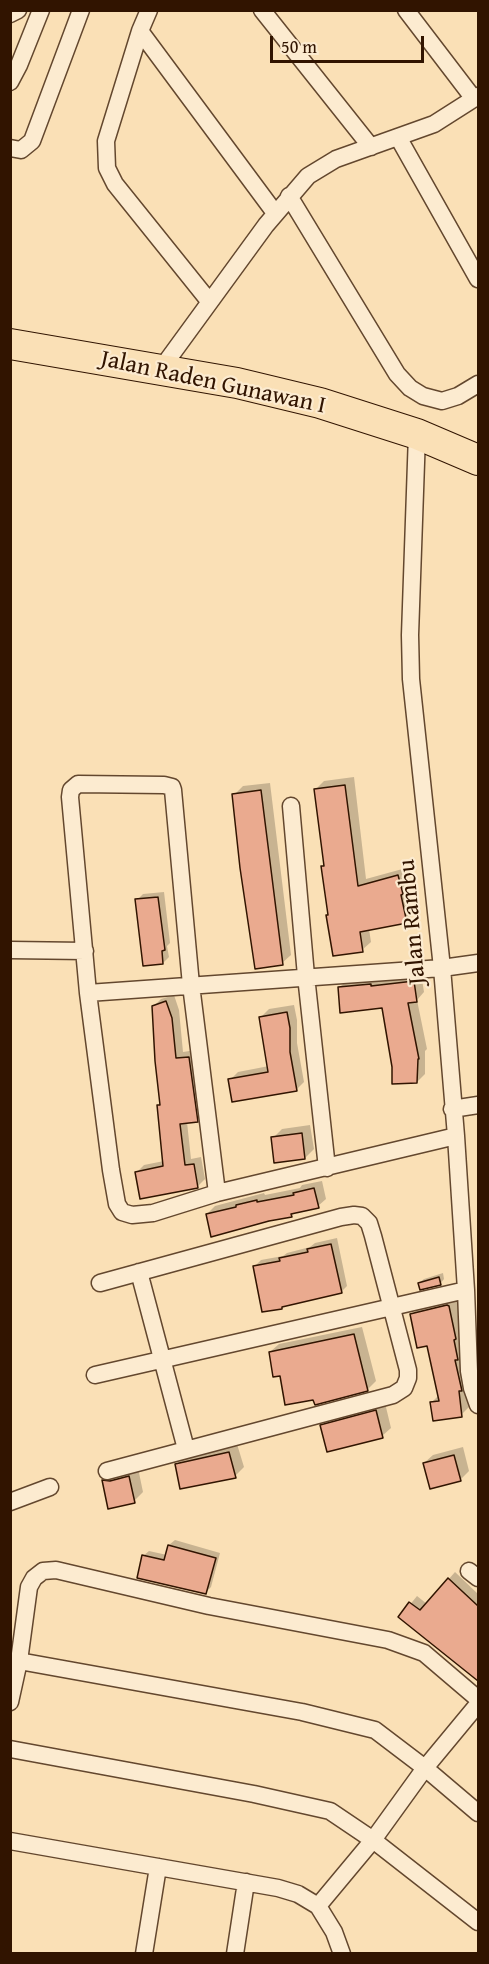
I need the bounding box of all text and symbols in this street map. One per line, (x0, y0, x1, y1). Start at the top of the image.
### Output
scale bar (273, 24, 428, 62)
text: 50 m (281, 33, 317, 60)
street label: Jalan Raden Gunawan I (98, 345, 328, 421)
street label: Jalan Rambu (393, 858, 433, 986)

